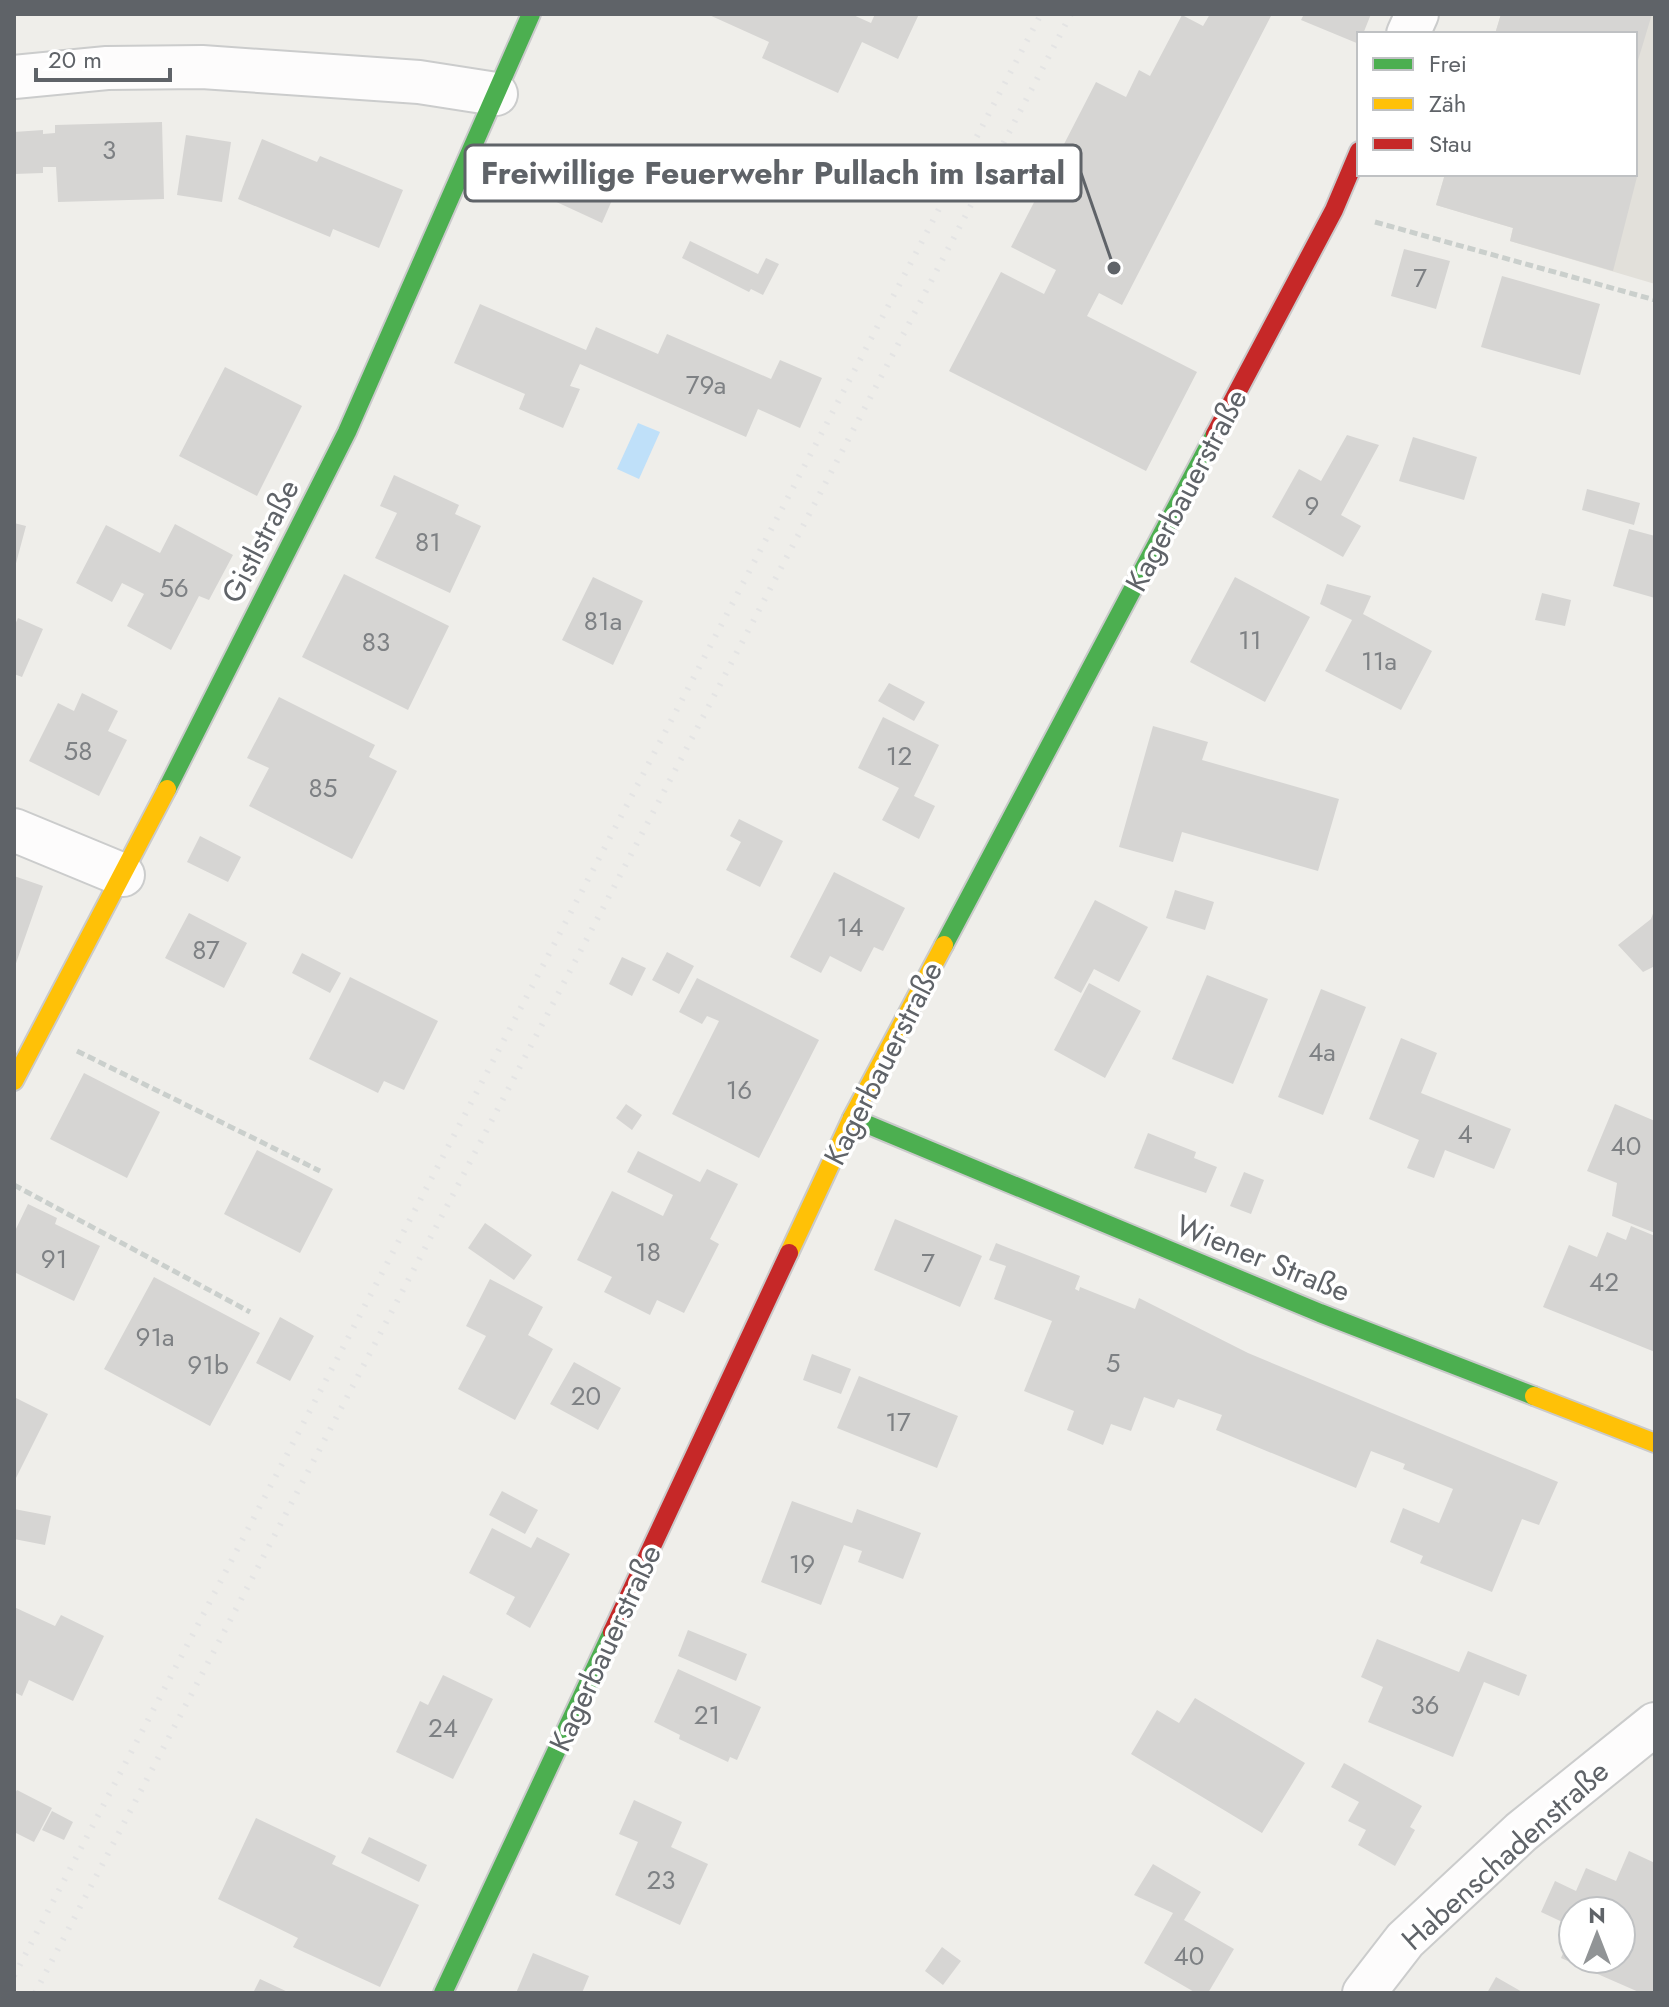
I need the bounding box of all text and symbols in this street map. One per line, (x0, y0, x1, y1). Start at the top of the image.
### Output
scale bar (36, 32, 170, 82)
legend (1357, 32, 1637, 176)
text: 20 m (48, 42, 102, 77)
text: Frei (1429, 46, 1467, 81)
text: Zäh (1429, 86, 1466, 121)
text: Stau (1429, 126, 1472, 161)
house number: 3 (102, 131, 116, 169)
callout: Freiwillige Feuerwehr Pullach im Isartal (465, 145, 1081, 201)
text: Freiwillige Feuerwehr Pullach im Isartal (481, 150, 1065, 196)
house number: 7 (1413, 259, 1427, 297)
house number: 79a (686, 366, 726, 404)
street label: Kagerbauerstraße (1115, 381, 1257, 599)
street label: Gistlstraße (211, 472, 309, 610)
house number: 9 (1305, 487, 1319, 525)
house number: 81 (415, 523, 441, 561)
house number: 56 (159, 569, 189, 607)
house number: 81a (584, 602, 622, 640)
house number: 11 (1238, 621, 1262, 659)
house number: 83 (362, 623, 390, 661)
house number: 11a (1361, 642, 1397, 680)
house number: 58 (64, 732, 92, 770)
house number: 12 (886, 737, 912, 775)
house number: 85 (309, 769, 337, 807)
house number: 14 (837, 908, 863, 946)
house number: 87 (192, 931, 220, 969)
street label: Kagerbauerstraße (813, 954, 953, 1172)
house number: 4a (1308, 1033, 1336, 1071)
house number: 16 (726, 1071, 752, 1109)
house number: 4 (1457, 1115, 1473, 1153)
house number: 40 (1611, 1127, 1641, 1165)
street label: Wiener Straße (1170, 1204, 1356, 1312)
house number: 18 (635, 1233, 661, 1271)
house number: 91 (41, 1240, 67, 1278)
house number: 7 (921, 1244, 935, 1282)
house number: 42 (1589, 1263, 1619, 1301)
house number: 91a (135, 1318, 175, 1356)
house number: 5 (1106, 1344, 1120, 1382)
house number: 91b (187, 1346, 229, 1384)
house number: 20 (571, 1377, 601, 1415)
house number: 17 (885, 1403, 911, 1441)
street label: Kagerbauerstraße (538, 1538, 672, 1758)
house number: 19 (789, 1545, 815, 1583)
house number: 36 (1410, 1686, 1440, 1724)
house number: 21 (694, 1696, 720, 1734)
house number: 24 (428, 1709, 458, 1747)
street label: Habenschadenstraße (1392, 1750, 1618, 1960)
house number: 23 (647, 1861, 676, 1899)
north arrow (1557, 1895, 1637, 1975)
text: N (1588, 1899, 1606, 1931)
house number: 40 (1174, 1937, 1204, 1975)

